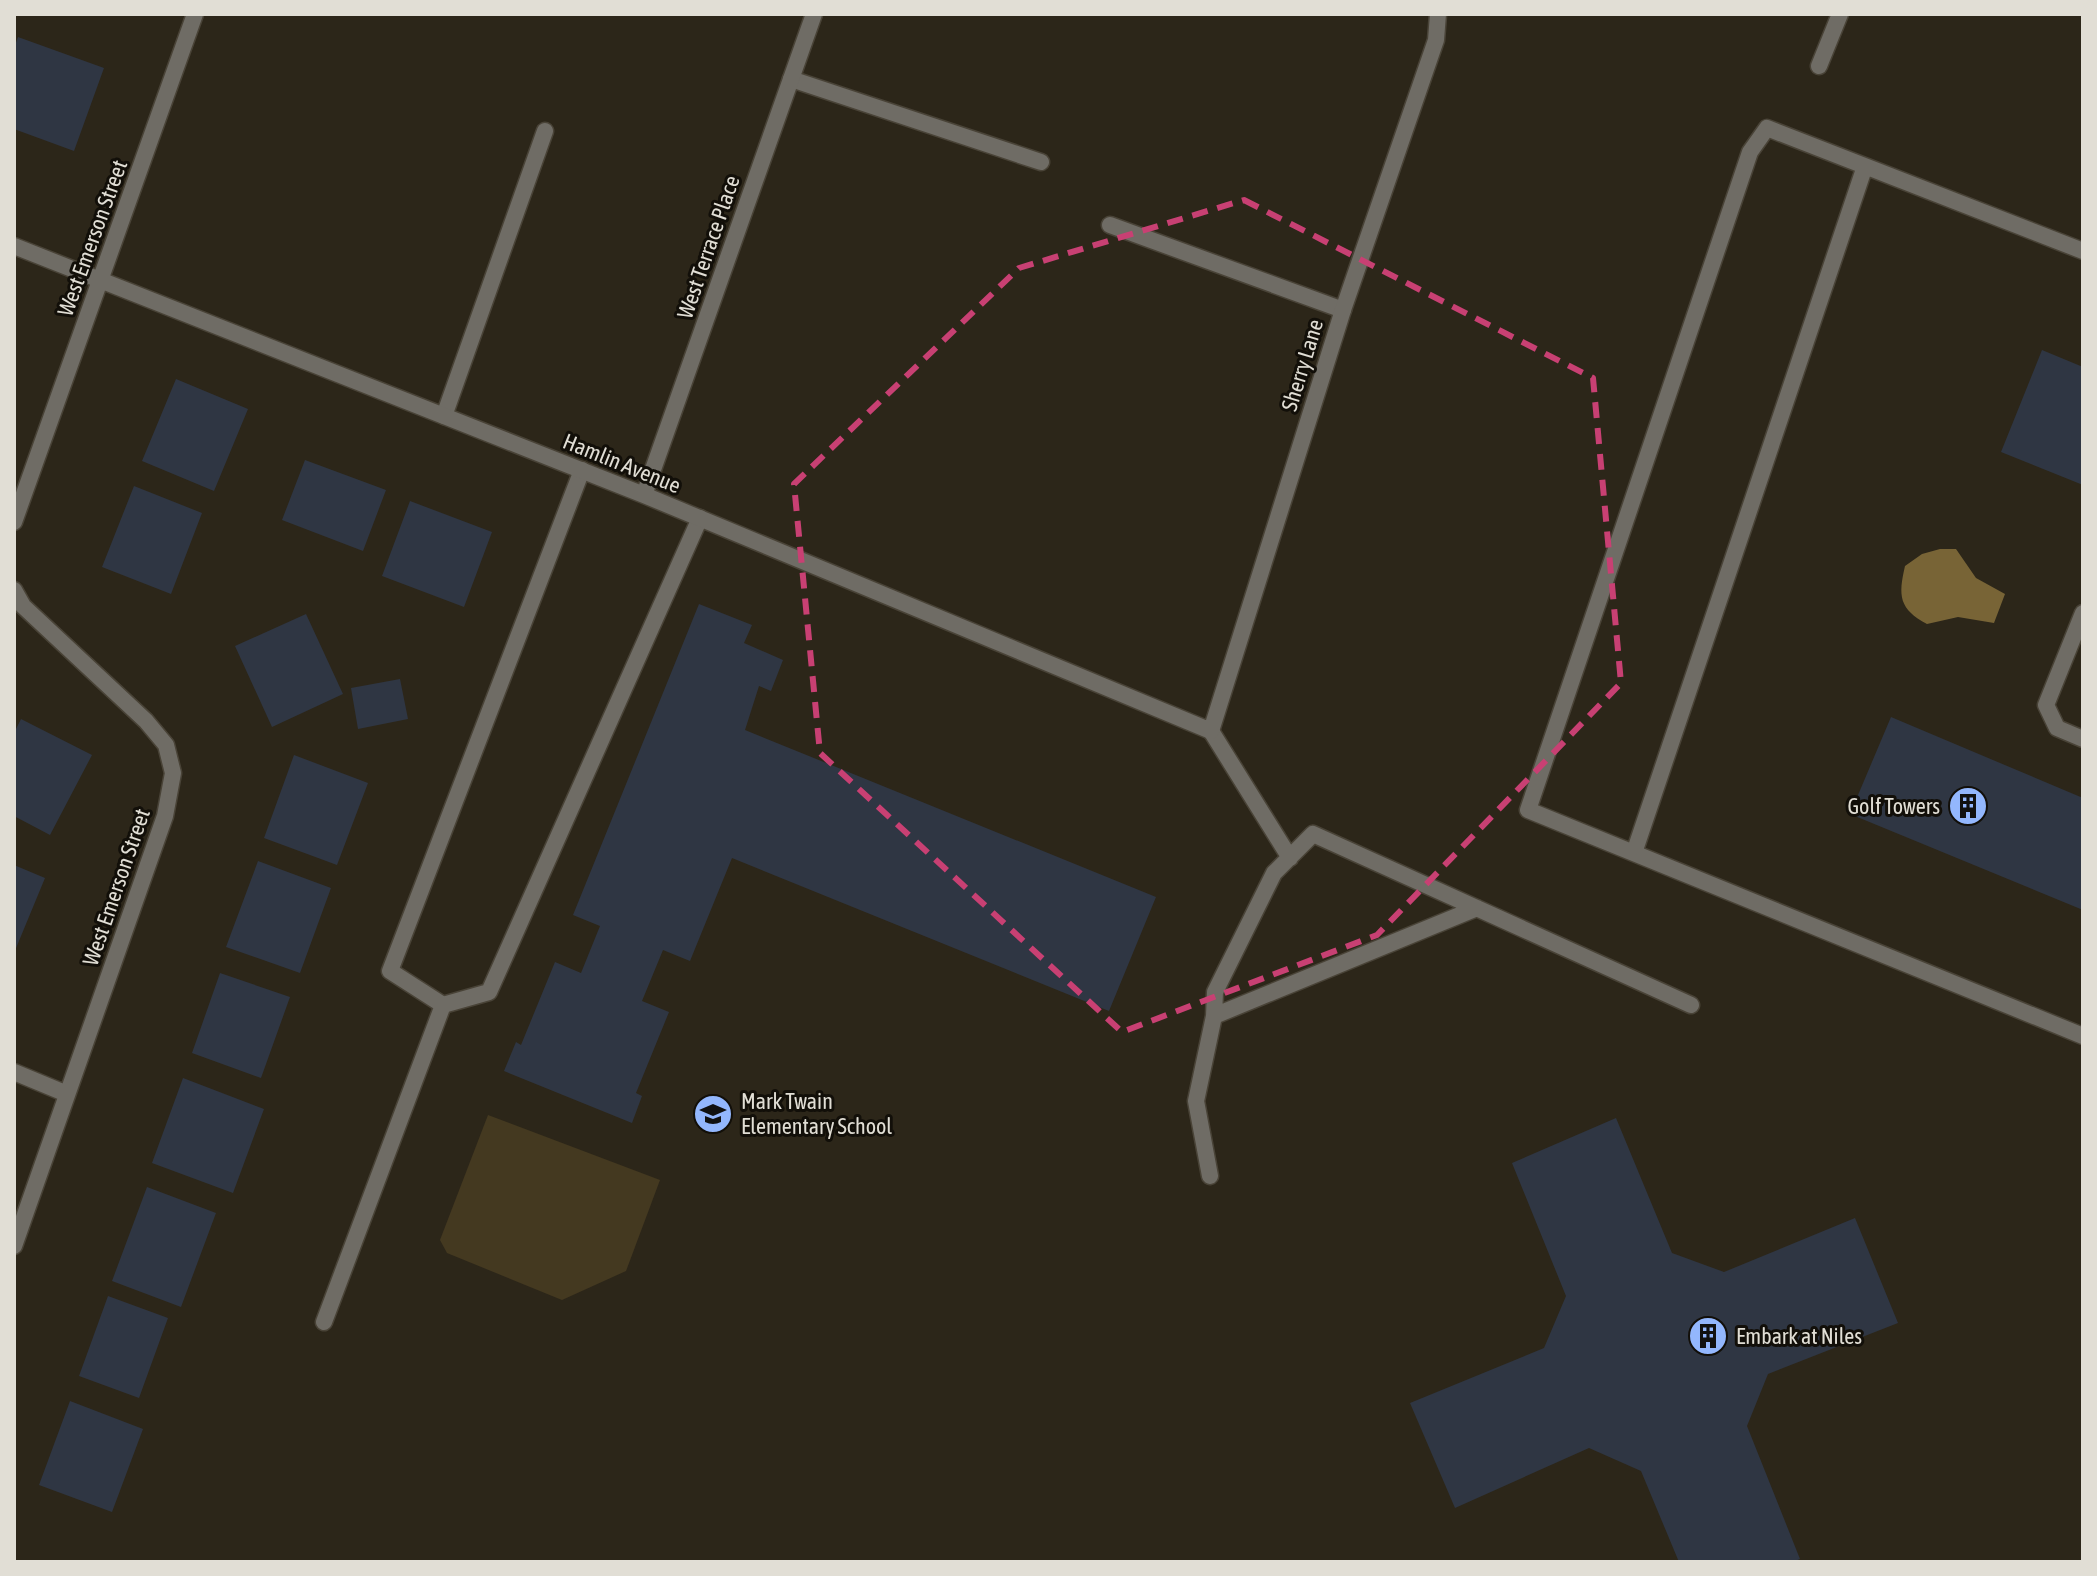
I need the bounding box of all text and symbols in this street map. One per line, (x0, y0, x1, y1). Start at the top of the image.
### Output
street label: West Emerson Street (52, 156, 132, 320)
street label: West Terrace Place (671, 172, 745, 322)
street label: Sherry Lane (1276, 316, 1328, 414)
street label: Hamlin Avenue (559, 428, 685, 498)
building icon: Golf Towers (1947, 785, 1989, 827)
place label: Golf Towers (1847, 793, 1940, 819)
street label: West Emerson Street (77, 805, 155, 969)
place label: Mark Twain Elementary School (741, 1088, 892, 1139)
school or university icon: Mark Twain Elementary School (692, 1093, 734, 1135)
building icon: Embark at Niles (1687, 1315, 1729, 1357)
place label: Embark at Niles (1736, 1323, 1862, 1349)

